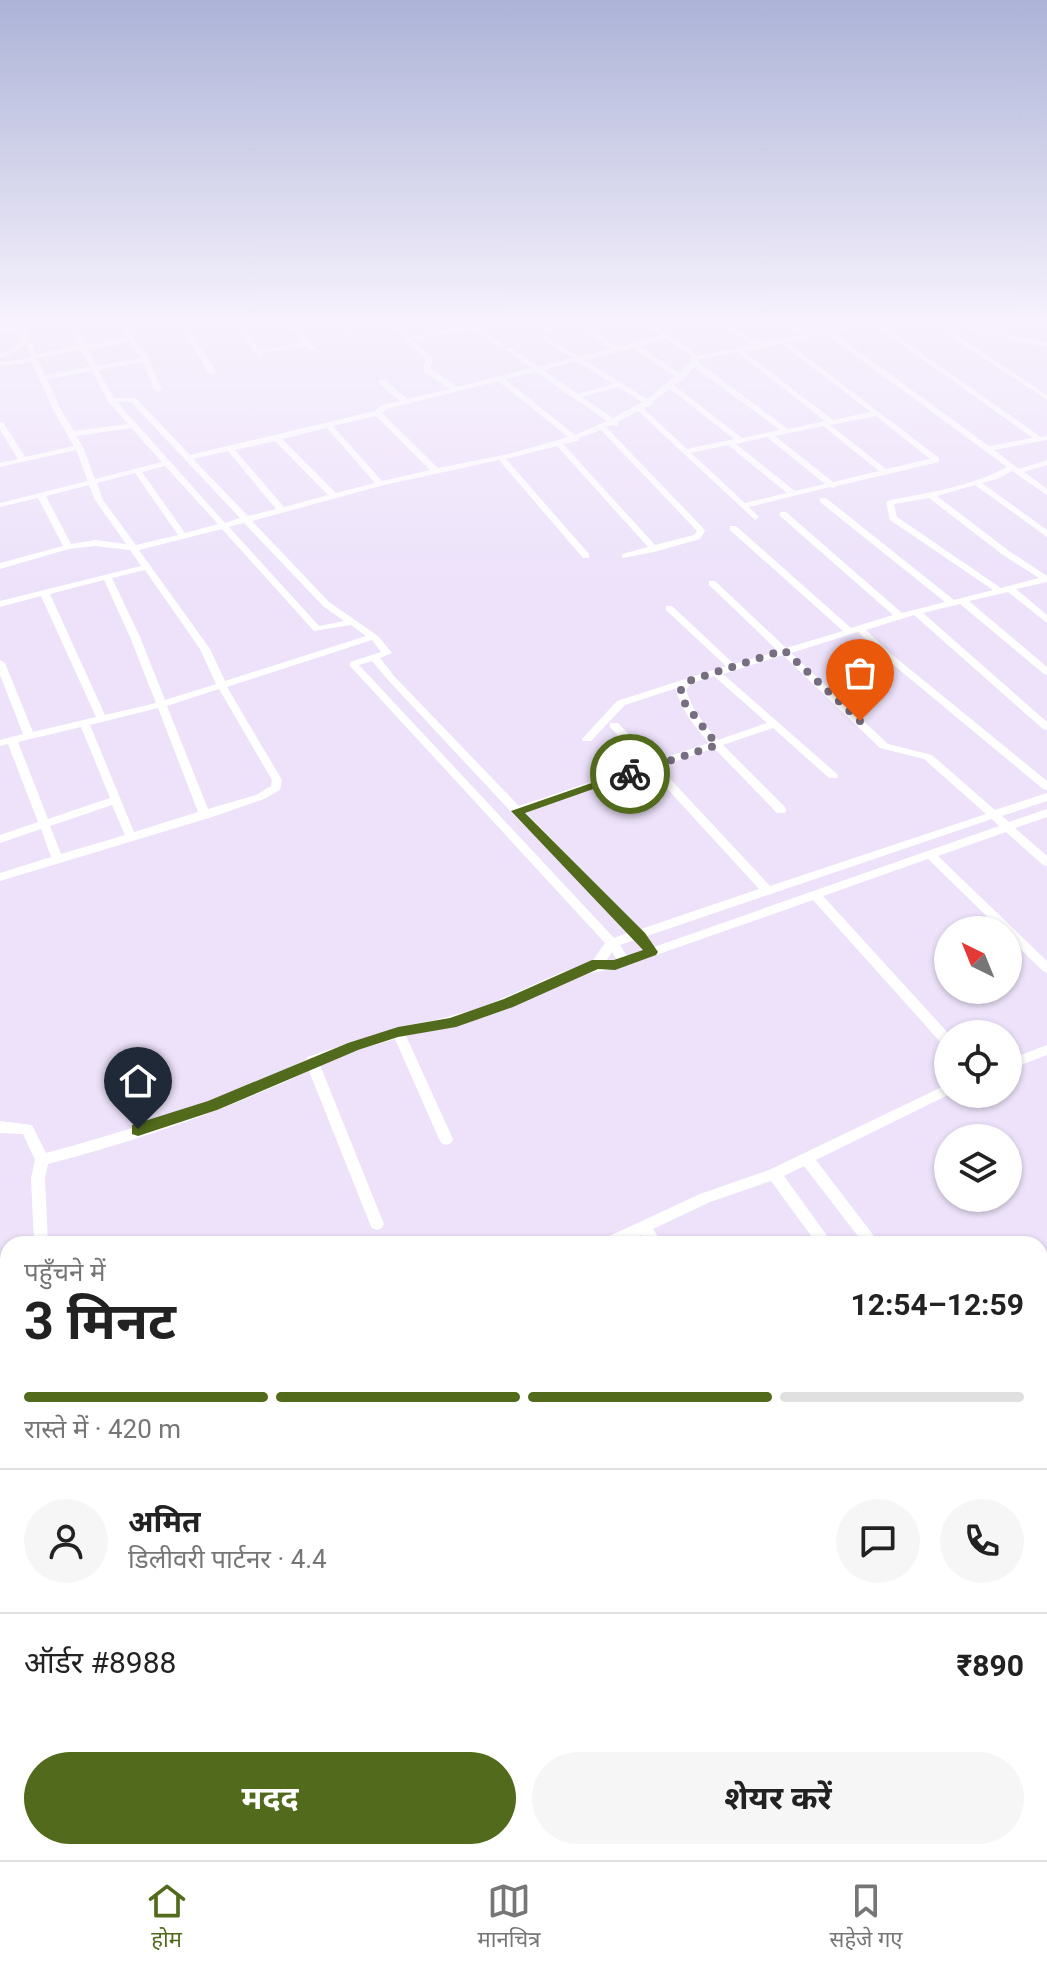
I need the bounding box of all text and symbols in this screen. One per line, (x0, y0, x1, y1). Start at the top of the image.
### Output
pin (826, 639, 894, 721)
icon: bag (838, 651, 882, 695)
courier (590, 734, 670, 814)
icon: bike (608, 752, 652, 796)
north arrow (934, 916, 1022, 1004)
map controls (934, 916, 1022, 1212)
button: locate (934, 1020, 1022, 1108)
pin (104, 1047, 172, 1129)
icon: home (116, 1059, 160, 1103)
button: layers (934, 1124, 1022, 1212)
text: पहुँचने में (24, 1257, 106, 1287)
text: 12:54–12:59 (850, 1287, 1024, 1322)
text: 3 मिनट (24, 1291, 176, 1352)
text: रास्ते में · 420 m (24, 1414, 181, 1444)
button: person (24, 1499, 108, 1583)
button: chat (836, 1499, 920, 1583)
button: phone (940, 1499, 1024, 1583)
text: अमित (128, 1504, 201, 1539)
text: डिलीवरी पार्टनर · 4.4 (128, 1544, 327, 1574)
text: ऑर्डर #8988 (24, 1645, 176, 1680)
text: ₹890 (957, 1648, 1024, 1683)
button: मदद (24, 1752, 516, 1844)
button: शेयर करें (532, 1752, 1024, 1844)
tab: होम (145, 1879, 189, 1956)
tab: मानचित्र (478, 1879, 540, 1956)
tab: सहेजे गए (830, 1879, 902, 1956)

